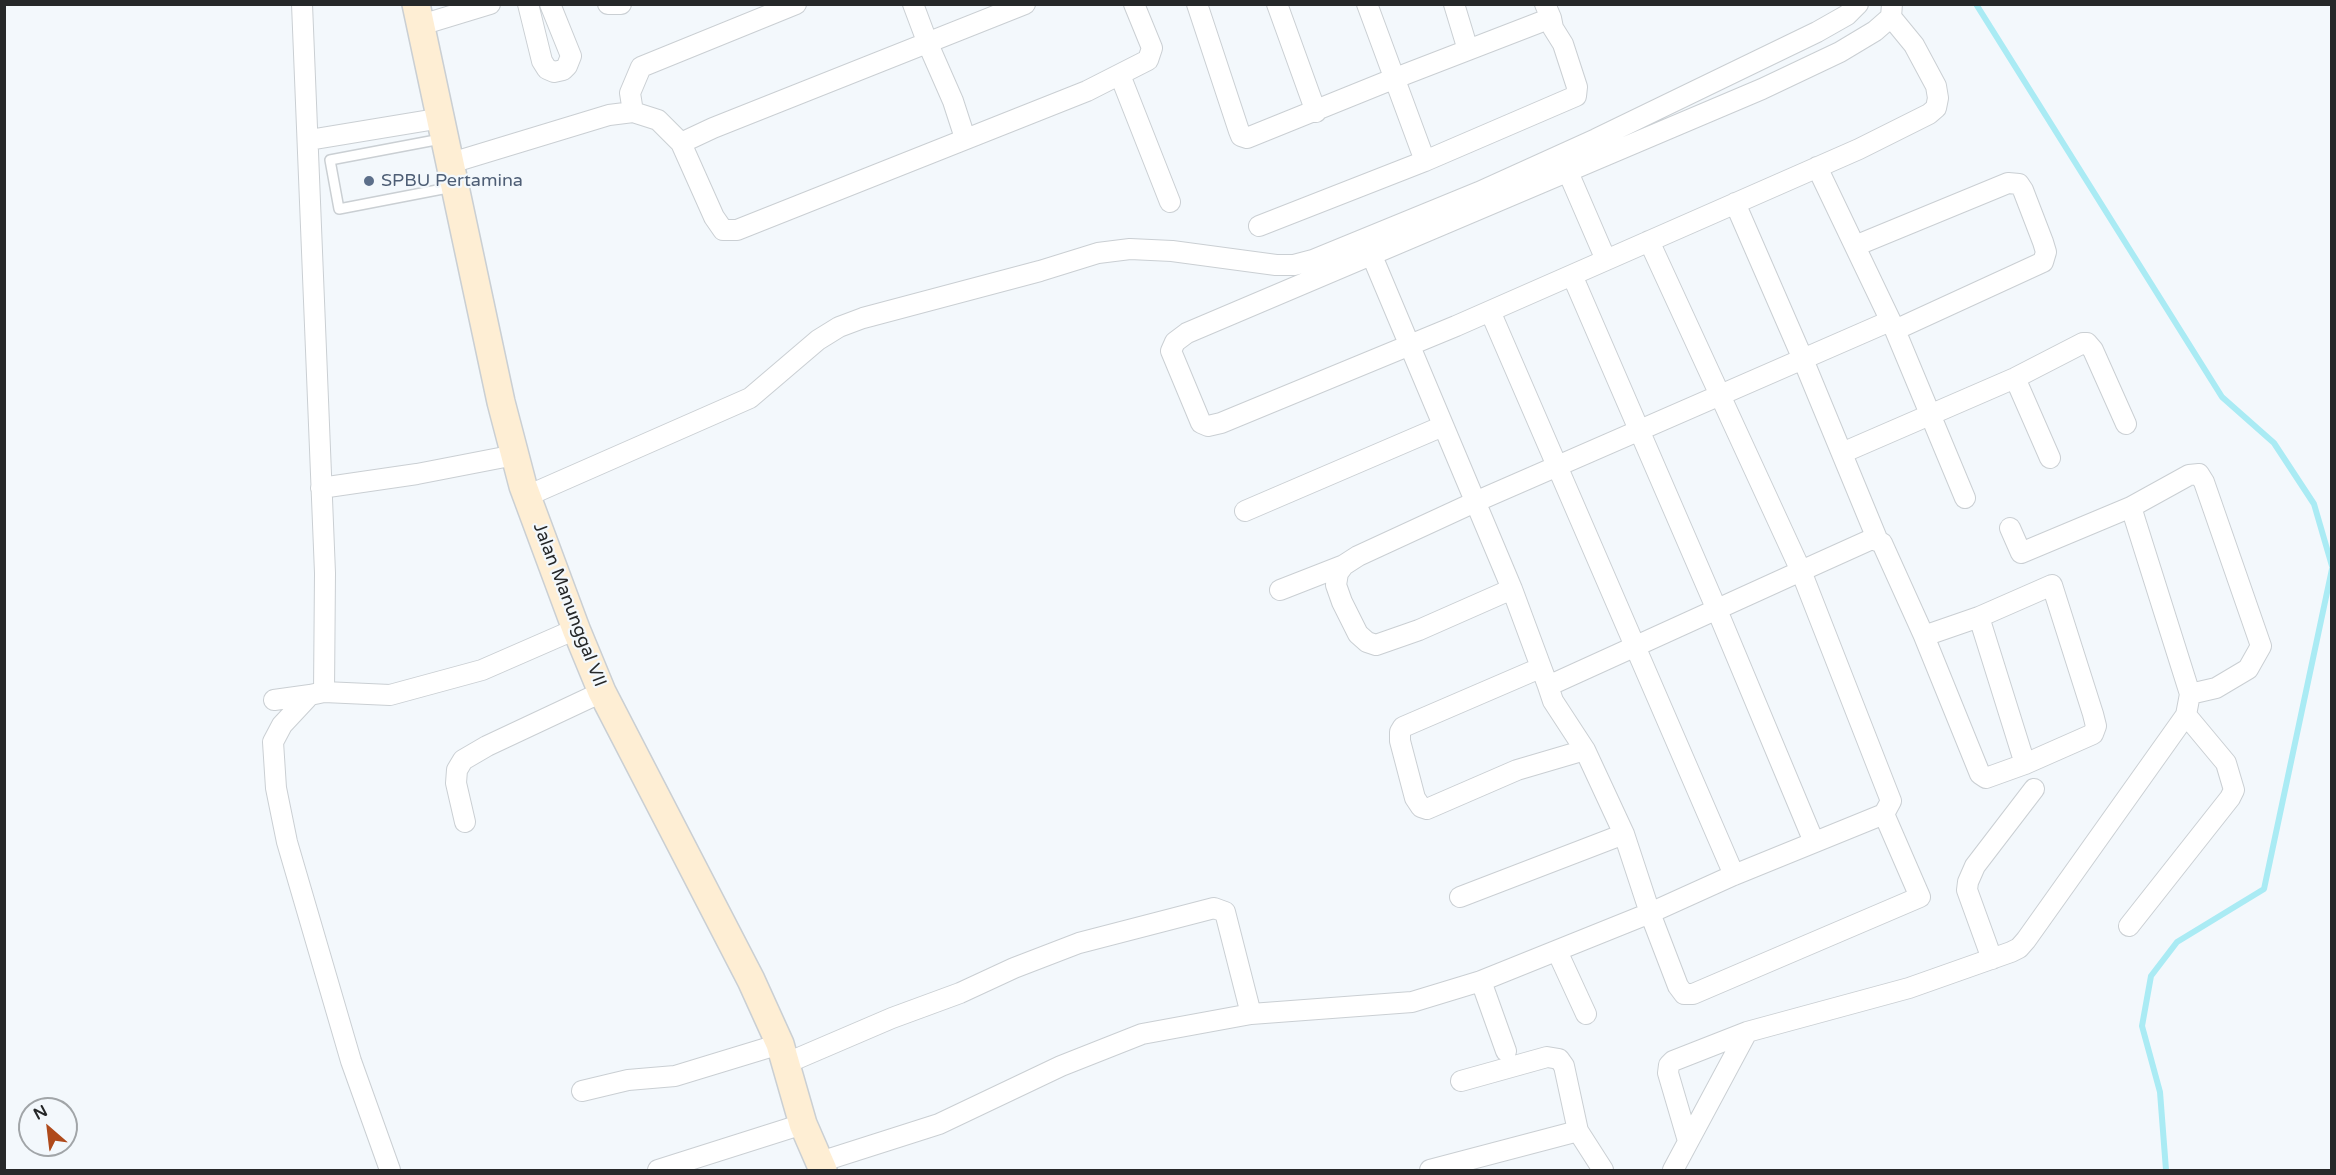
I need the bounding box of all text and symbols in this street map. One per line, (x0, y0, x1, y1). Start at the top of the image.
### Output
place label: SPBU Pertamina (381, 170, 523, 192)
marker: SPBU Pertamina (362, 174, 376, 188)
street label: Jalan Manunggal VII (528, 520, 610, 690)
north arrow (18, 1097, 78, 1157)
text: N (30, 1101, 51, 1125)

